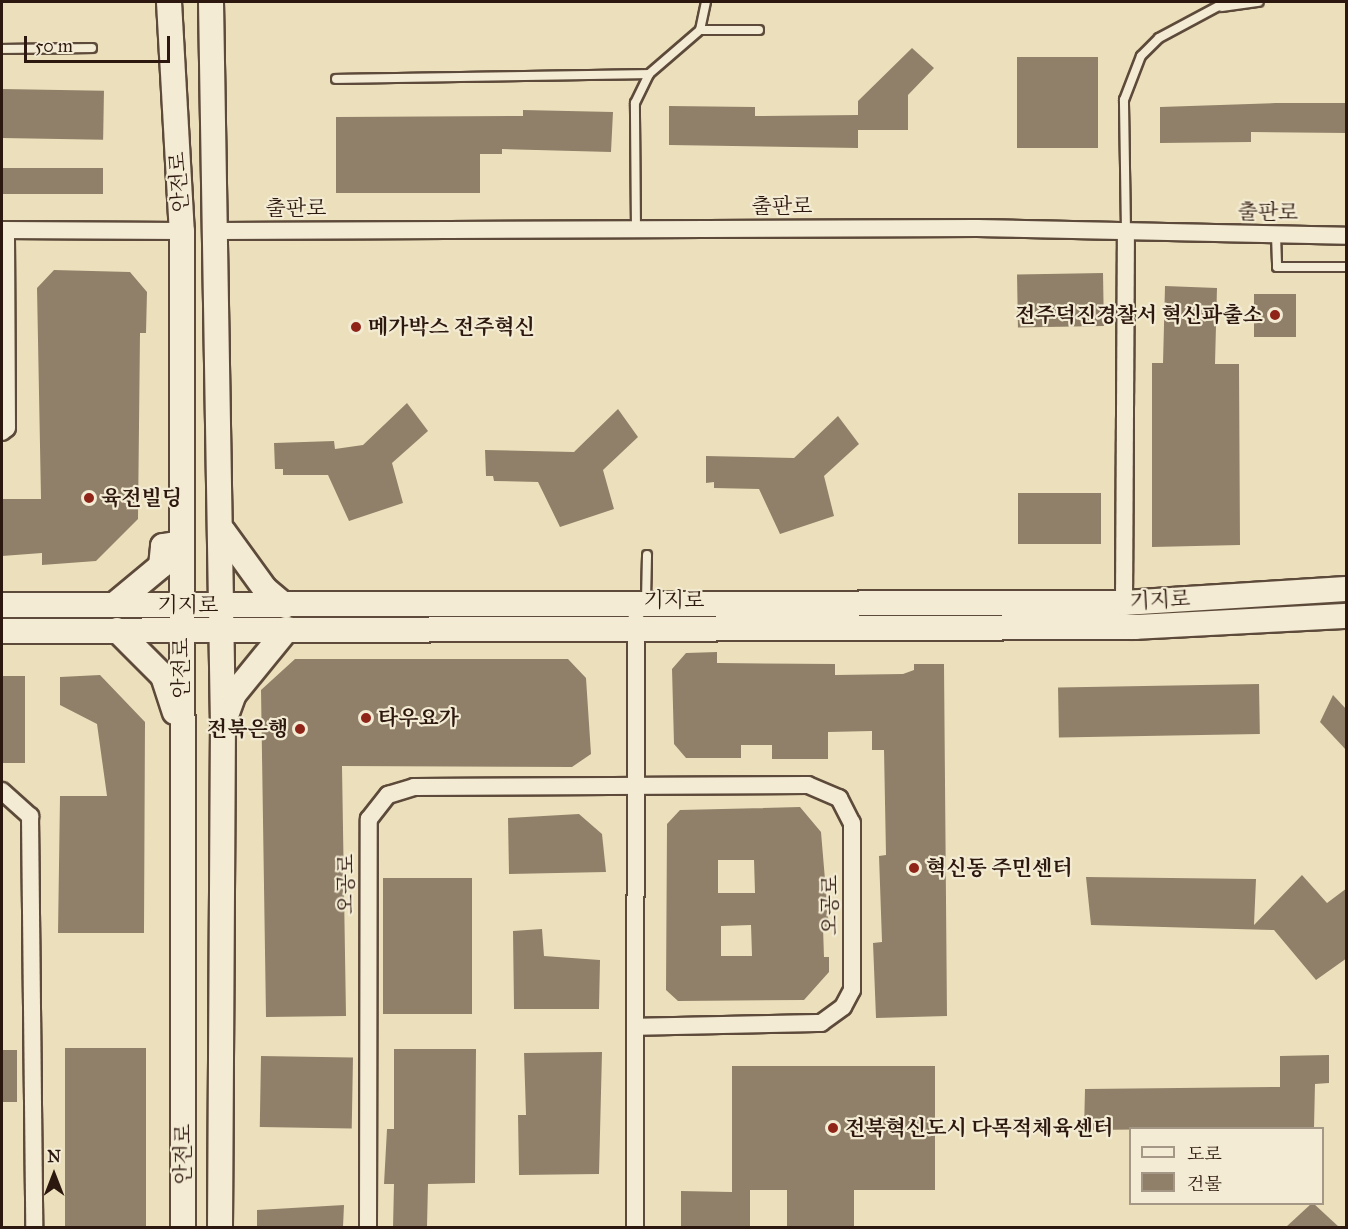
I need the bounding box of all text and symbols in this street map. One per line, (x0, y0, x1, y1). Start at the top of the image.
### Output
scale bar (27, 24, 172, 62)
text: 50 m (35, 35, 73, 57)
street label: 안전로 (164, 151, 194, 213)
street label: 출판로 (752, 193, 812, 219)
street label: 출판로 (266, 195, 326, 221)
street label: 출판로 (1237, 199, 1299, 225)
place label: 전주덕진경찰서 혁신파출소 (1015, 302, 1263, 328)
marker: 전주덕진경찰서 혁신파출소 (1268, 308, 1282, 322)
place label: 메가박스 전주혁신 (368, 314, 535, 340)
marker: 메가박스 전주혁신 (349, 320, 363, 334)
place label: 육전빌딩 (101, 485, 182, 511)
marker: 육전빌딩 (82, 491, 96, 505)
street label: 기지로 (1129, 586, 1191, 614)
street label: 기지로 (644, 587, 704, 613)
street label: 기지로 (158, 592, 218, 618)
street label: 안전로 (168, 638, 194, 698)
place label: 타우요가 (378, 705, 459, 731)
marker: 타우요가 (359, 711, 373, 725)
place label: 전북은행 (207, 716, 288, 742)
marker: 전북은행 (293, 722, 307, 736)
street label: 오공로 (333, 854, 359, 914)
place label: 혁신동 주민센터 (926, 855, 1073, 881)
marker: 혁신동 주민센터 (907, 861, 921, 875)
street label: 오공로 (817, 875, 843, 935)
place label: 전북혁신도시 다목적체육센터 (845, 1115, 1113, 1141)
marker: 전북혁신도시 다목적체육센터 (826, 1121, 840, 1135)
street label: 안전로 (170, 1124, 196, 1184)
legend (1129, 1127, 1324, 1205)
text: 도로 (1187, 1143, 1222, 1165)
north arrow (24, 1145, 84, 1205)
text: N (47, 1147, 61, 1166)
text: 건물 (1187, 1173, 1222, 1195)

